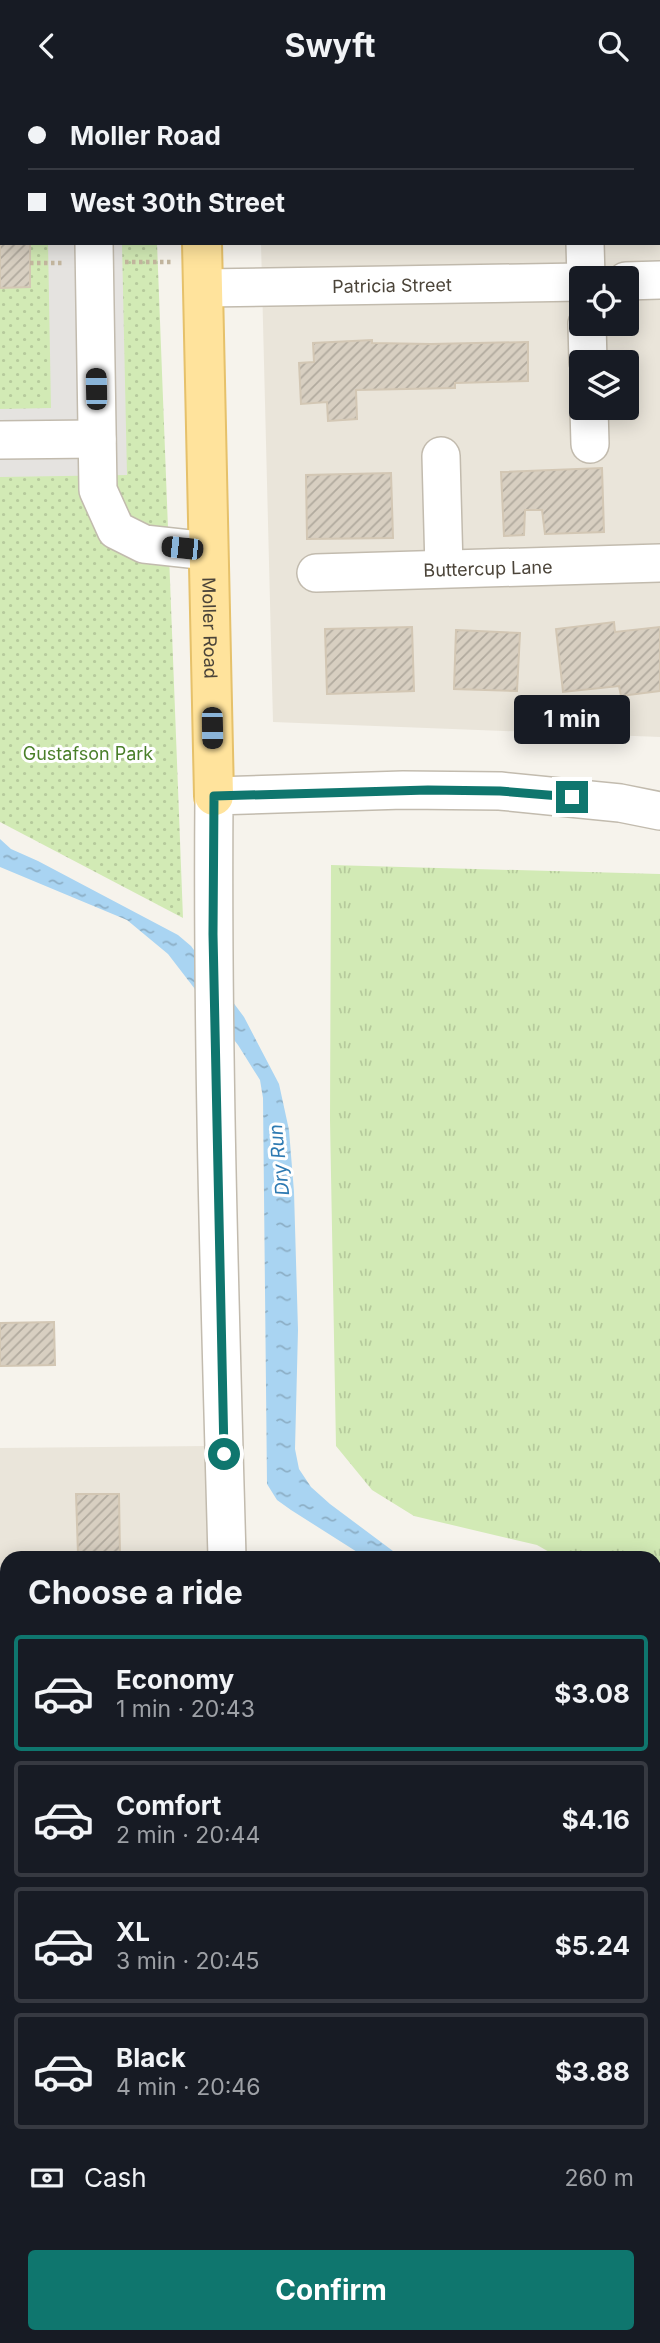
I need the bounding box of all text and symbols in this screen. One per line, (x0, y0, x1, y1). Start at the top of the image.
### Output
text: Swyft (284, 26, 376, 65)
icon: back (28, 27, 66, 65)
icon: search (594, 27, 632, 65)
text: Moller Road (70, 120, 221, 151)
text: West 30th Street (70, 187, 285, 218)
map controls (569, 266, 639, 420)
button: locate (569, 266, 639, 336)
street label: Patricia Street (332, 274, 452, 296)
button: layers (569, 350, 639, 420)
car (86, 368, 107, 410)
car (161, 535, 204, 561)
street label: Buttercup Lane (423, 556, 553, 580)
street label: Moller Road (199, 577, 222, 679)
callout: 1 min (514, 695, 630, 745)
text: 1 min (544, 705, 600, 733)
car (202, 707, 223, 749)
park label: Gustafson Park (23, 743, 153, 764)
route end (556, 781, 588, 813)
water label: Dry Run (264, 1123, 294, 1197)
route start (208, 1438, 240, 1470)
text: Choose a ride (28, 1573, 243, 1612)
icon: car (32, 1662, 95, 1725)
text: Economy (116, 1664, 234, 1695)
text: $3.08 (554, 1678, 630, 1709)
text: 1 min · 20:43 (116, 1695, 255, 1723)
icon: car (32, 1788, 95, 1851)
text: Comfort (116, 1790, 221, 1821)
text: $4.16 (562, 1804, 630, 1835)
text: 2 min · 20:44 (116, 1821, 260, 1849)
icon: car (32, 1914, 95, 1977)
text: XL (116, 1916, 150, 1947)
text: $5.24 (555, 1930, 630, 1961)
text: 3 min · 20:45 (116, 1947, 260, 1975)
icon: car (32, 2040, 95, 2103)
text: Black (116, 2042, 186, 2073)
text: $3.88 (555, 2056, 630, 2087)
text: 4 min · 20:46 (116, 2073, 260, 2101)
icon: cash (28, 2159, 66, 2197)
text: Cash (84, 2162, 147, 2193)
text: 260 m (565, 2164, 634, 2192)
button: Confirm (28, 2250, 634, 2330)

